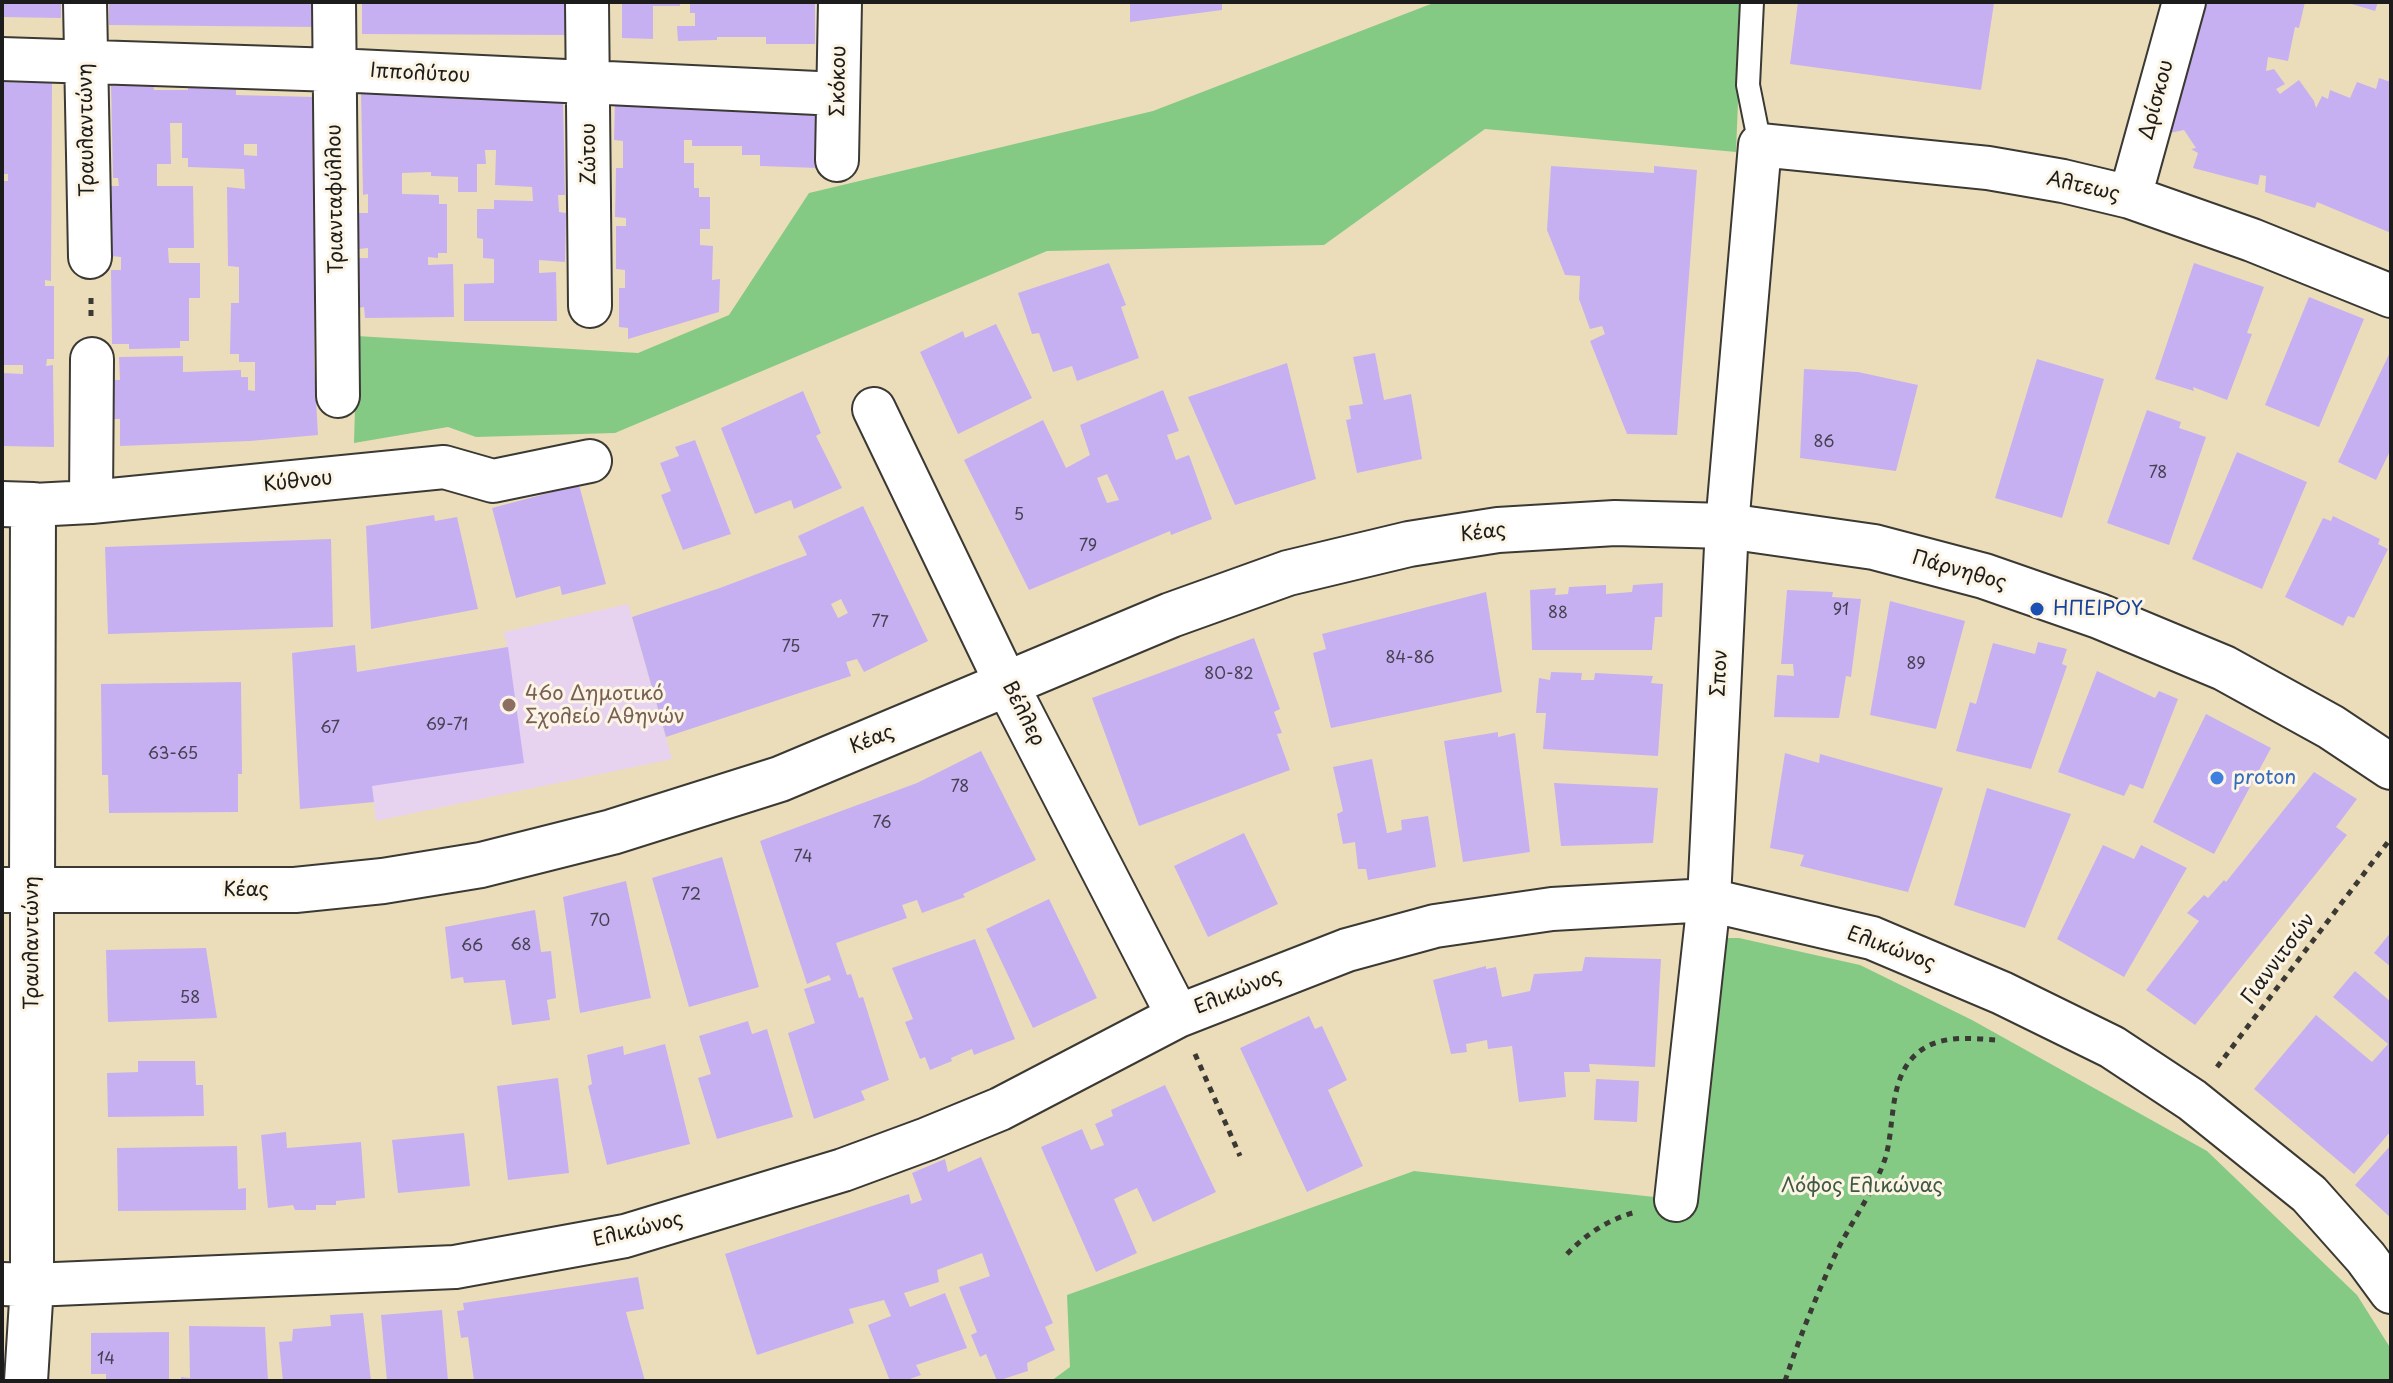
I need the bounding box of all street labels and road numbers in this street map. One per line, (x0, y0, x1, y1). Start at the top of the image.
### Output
street label: Σκόκου (826, 45, 852, 117)
street label: Δρίσκου (2135, 57, 2179, 143)
street label: Ιππολύτου (369, 59, 471, 89)
street label: Τραυλαντώνη (74, 63, 100, 197)
street label: Ζώτου (577, 123, 601, 185)
street label: Τριανταφύλλου (323, 124, 349, 274)
street label: Αλτεως (2044, 167, 2122, 207)
street label: Κύθνου (262, 466, 334, 498)
street label: Κέας (1459, 518, 1507, 548)
street label: Πάρνηθος (1909, 546, 2009, 596)
street label: Σπον (1707, 649, 1733, 697)
street label: Βέλλερ (997, 678, 1049, 750)
street label: Κέας (846, 720, 898, 760)
street label: Τραυλαντώνη (20, 876, 44, 1010)
street label: Κέας (223, 878, 269, 902)
street label: Γιαννιτσών (2237, 909, 2321, 1009)
street label: Ελικώνος (1844, 922, 1938, 976)
street label: Ελικώνος (1191, 964, 1285, 1020)
street label: Ελικώνος (590, 1207, 686, 1253)

